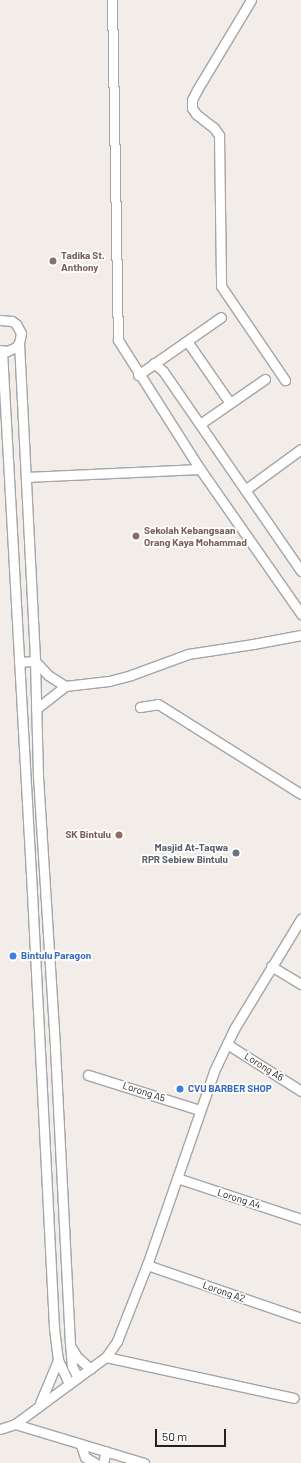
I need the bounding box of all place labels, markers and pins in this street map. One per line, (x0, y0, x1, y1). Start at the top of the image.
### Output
place label: Tadika St. Anthony (61, 249, 105, 272)
marker: Tadika St. Anthony (48, 256, 58, 266)
place label: Sekolah Kebangsaan Orang Kaya Mohammad (144, 524, 247, 548)
marker: Sekolah Kebangsaan Orang Kaya Mohammad (131, 531, 141, 541)
place label: SK Bintulu (65, 829, 111, 841)
marker: SK Bintulu (114, 830, 124, 840)
place label: Masjid At-Taqwa RPR Sebiew Bintulu (142, 841, 228, 864)
marker: Masjid At-Taqwa RPR Sebiew Bintulu (231, 848, 241, 858)
place label: Bintulu Paragon (21, 950, 91, 962)
marker: Bintulu Paragon (8, 951, 18, 961)
place label: CVU BARBER SHOP (188, 1083, 272, 1095)
marker: CVU BARBER SHOP (175, 1084, 185, 1094)

